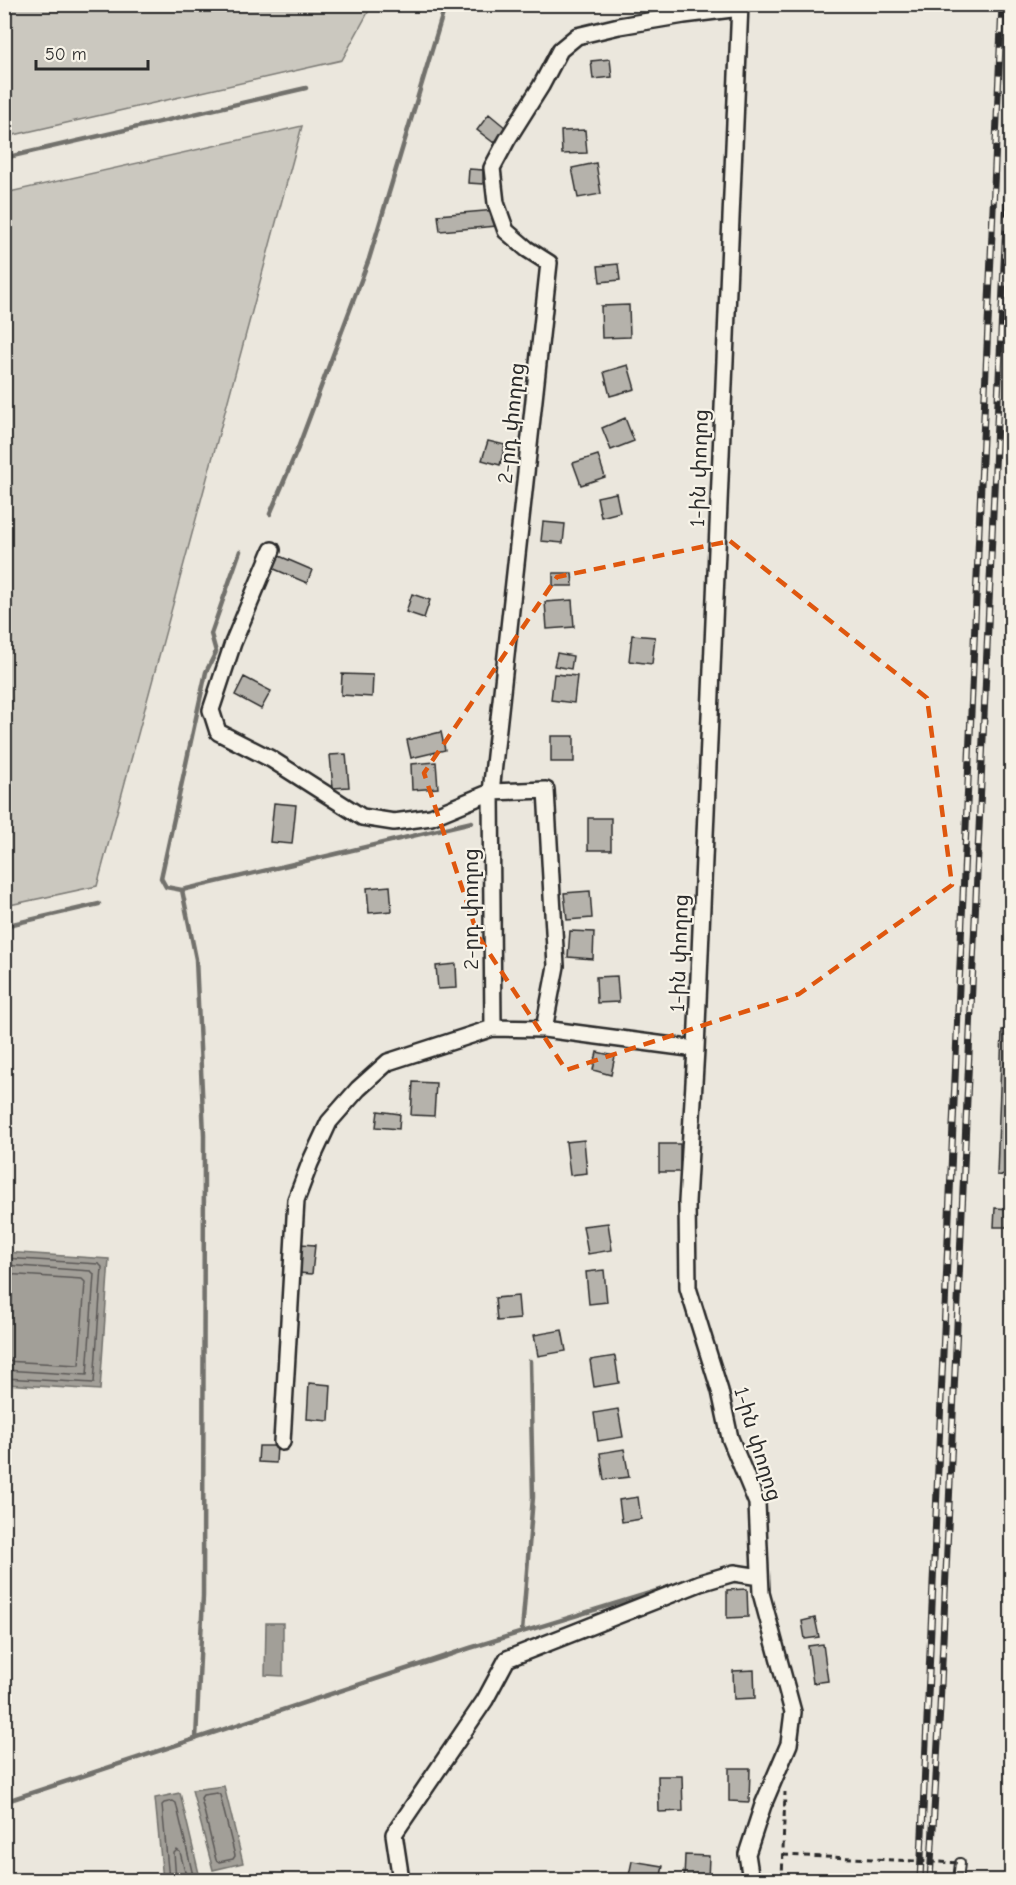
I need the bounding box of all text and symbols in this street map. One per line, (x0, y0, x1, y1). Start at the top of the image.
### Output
scale bar (36, 33, 148, 71)
text: 50 m (45, 44, 87, 65)
street label: 2-րդ փողոց (493, 361, 529, 485)
street label: 1-ին փողոց (685, 409, 713, 527)
street label: 2-րդ փողոց (459, 848, 483, 970)
street label: 1-ին փողոց (665, 894, 693, 1012)
street label: 1-ին փողոց (729, 1384, 787, 1504)

